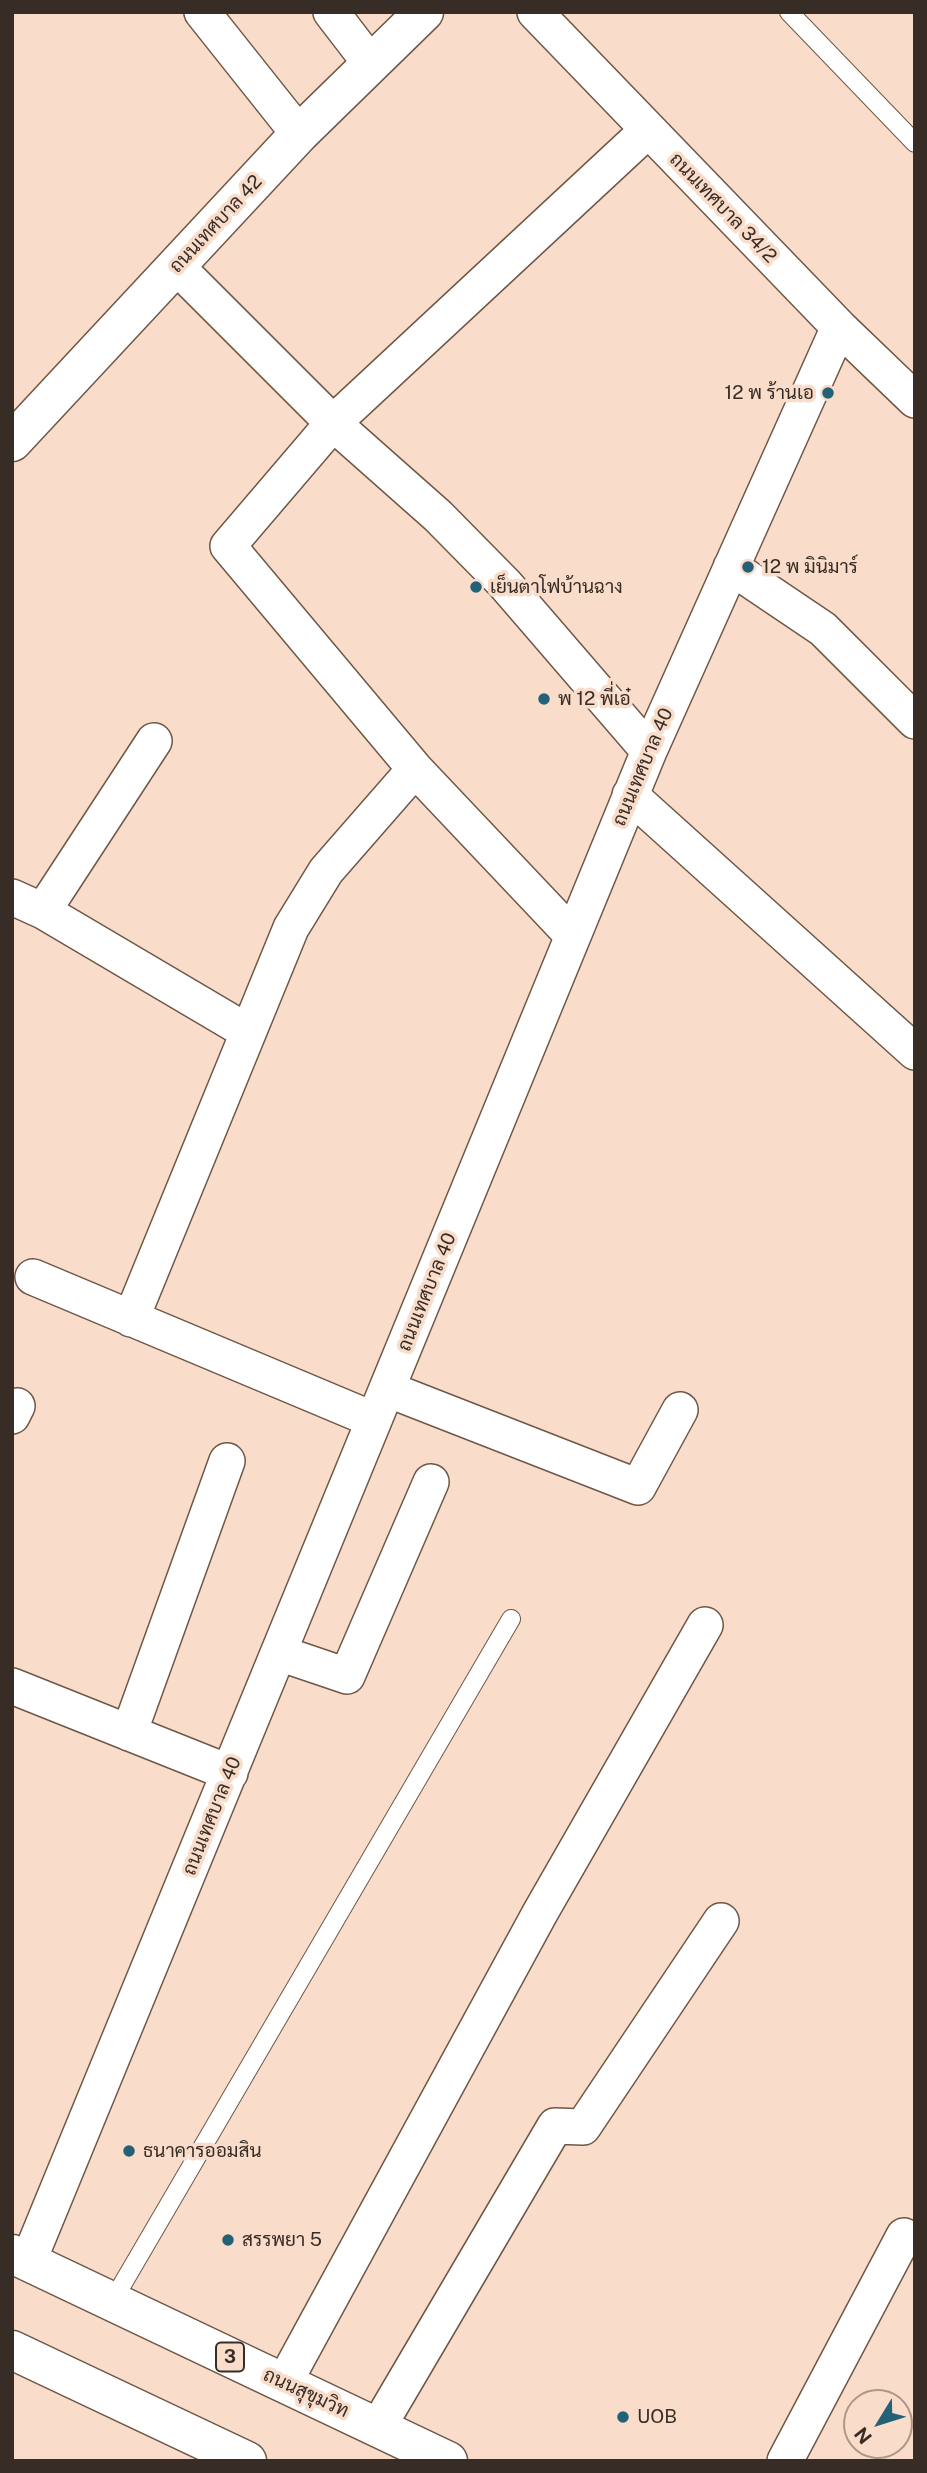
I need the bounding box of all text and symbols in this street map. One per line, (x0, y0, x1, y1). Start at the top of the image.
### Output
street label: ถนนเทศบาล 34/2 (665, 148, 781, 268)
street label: ถนนเทศบาล 42 (165, 170, 267, 278)
place label: 12 พ ร้านเอ (724, 382, 814, 404)
marker: 12 พ ร้านเอ (820, 385, 836, 401)
place label: 12 พ มินิมาร์ (762, 556, 858, 578)
marker: 12 พ มินิมาร์ (740, 559, 756, 575)
place label: เย็นตาโฟบ้านฉาง (490, 576, 623, 598)
marker: เย็นตาโฟบ้านฉาง (468, 579, 484, 595)
place label: พ 12 พี่เอ๋ (558, 688, 631, 710)
marker: พ 12 พี่เอ๋ (536, 691, 552, 707)
street label: ถนนเทศบาล 40 (608, 705, 678, 829)
street label: ถนนเทศบาล 40 (393, 1229, 461, 1355)
street label: ถนนเทศบาล 40 (178, 1753, 246, 1879)
place label: ธนาคารออมสิน (143, 2140, 262, 2162)
marker: ธนาคารออมสิน (121, 2143, 137, 2159)
place label: สรรพยา 5 (242, 2229, 322, 2251)
marker: สรรพยา 5 (220, 2232, 236, 2248)
road number: 3 (216, 2342, 244, 2372)
street label: ถนนสุขุมวิท (260, 2363, 352, 2423)
north arrow (843, 2389, 913, 2459)
place label: UOB (637, 2406, 677, 2428)
marker: UOB (615, 2409, 631, 2425)
text: N (850, 2423, 876, 2448)

